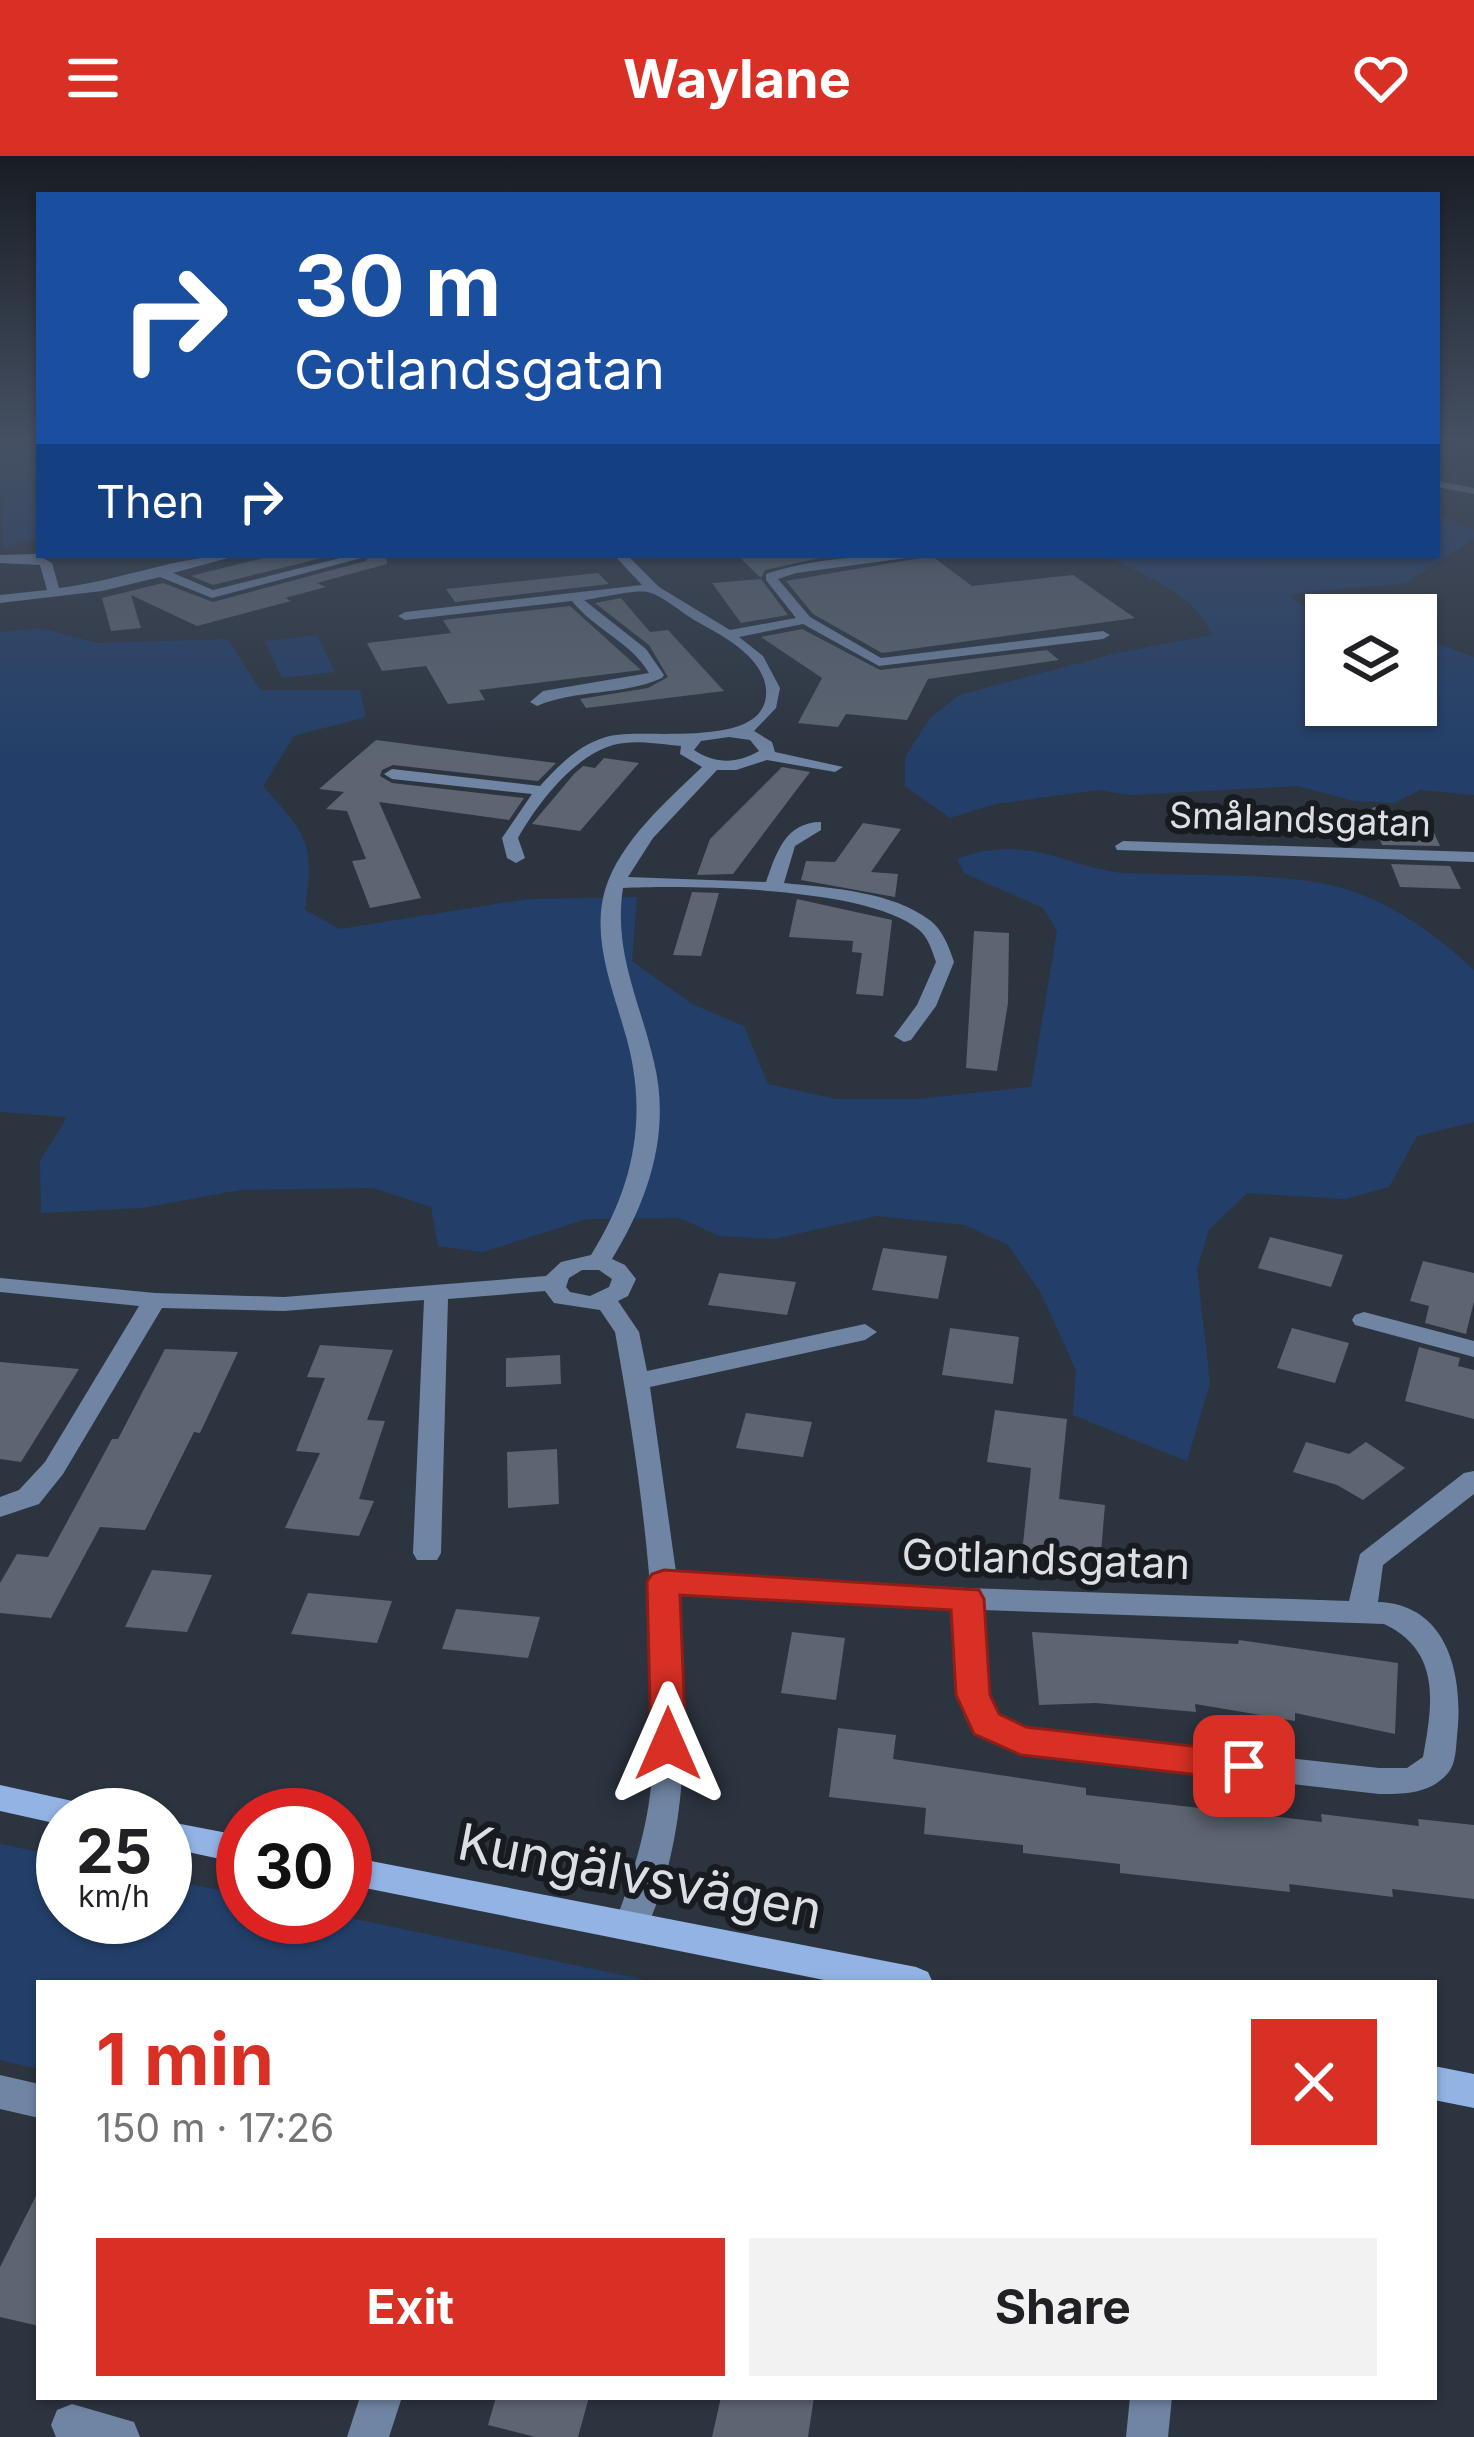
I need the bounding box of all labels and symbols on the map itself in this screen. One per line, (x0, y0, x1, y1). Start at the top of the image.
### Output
street label: Smålandsgatan (1168, 792, 1432, 846)
street label: Gotlandsgatan (901, 1528, 1191, 1589)
position arrow (605, 1681, 731, 1807)
pin (1193, 1715, 1295, 1817)
speed limit sign: 30 (216, 1788, 372, 1944)
street label: Kungälvsvägen (453, 1810, 827, 1941)

